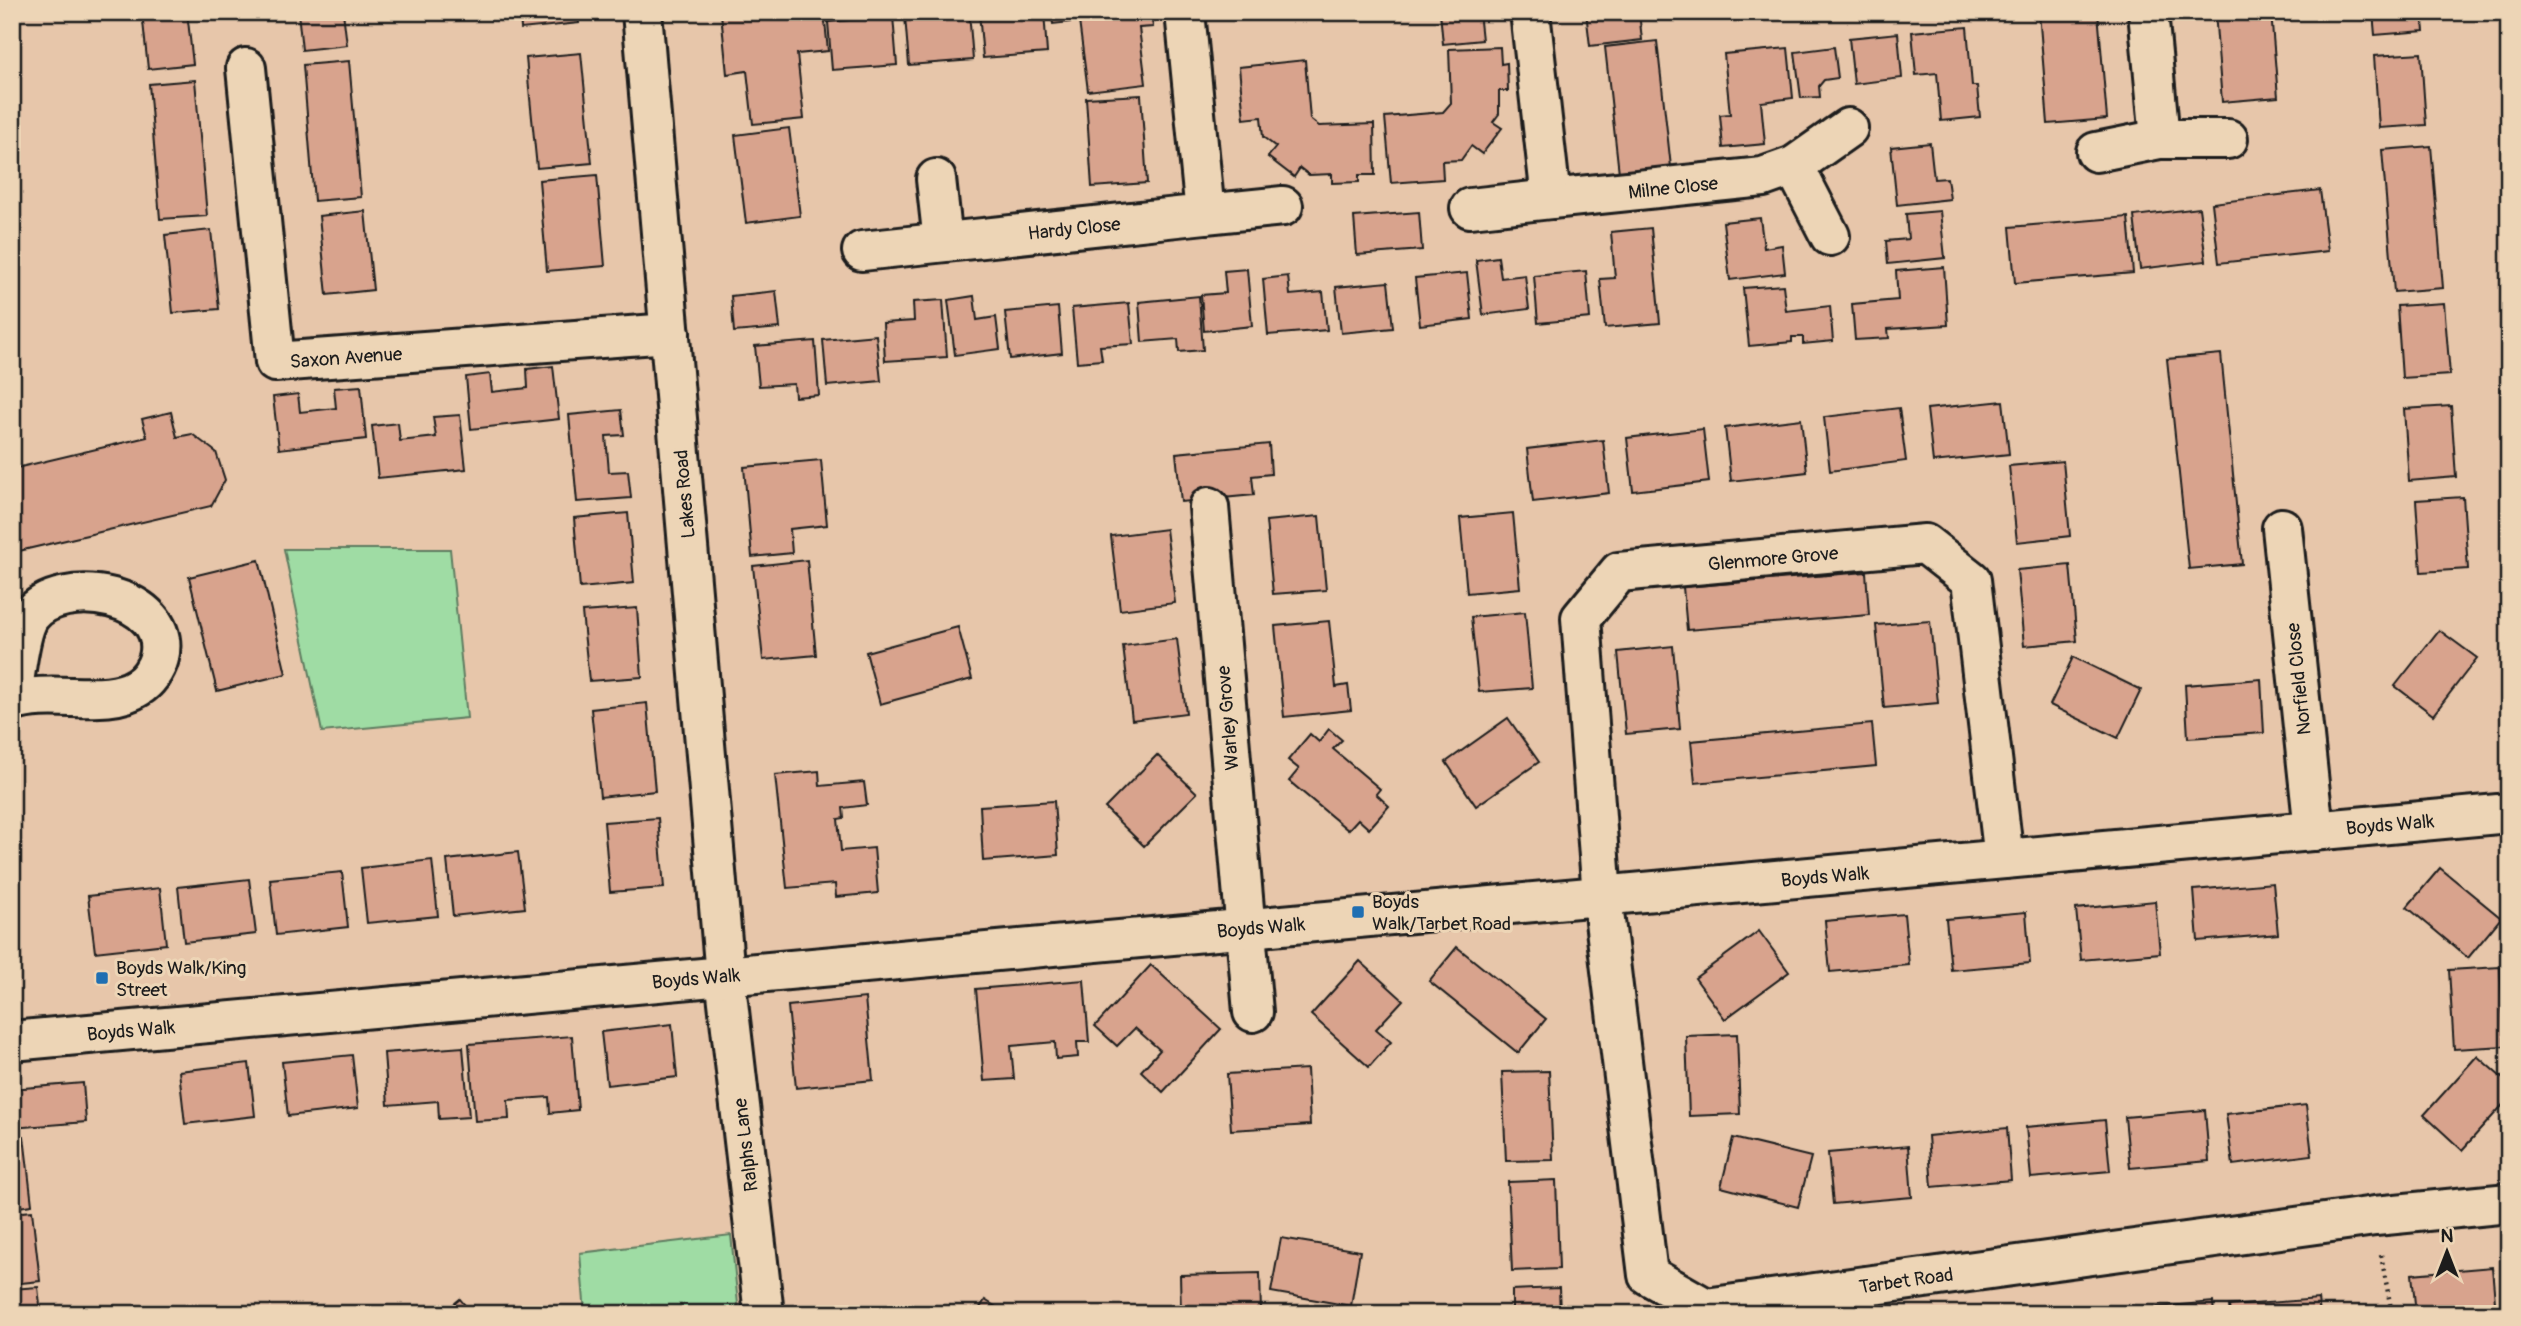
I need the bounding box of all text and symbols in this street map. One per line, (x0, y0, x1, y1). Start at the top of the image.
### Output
street label: Milne Close (1627, 171, 1720, 205)
street label: Hardy Close (1027, 212, 1122, 246)
street label: Saxon Avenue (289, 342, 404, 374)
street label: Lakes Road (669, 449, 701, 539)
street label: Glenmore Grove (1707, 541, 1840, 577)
street label: Norfield Close (2281, 621, 2317, 736)
street label: Warley Grove (1211, 664, 1245, 771)
street label: Boyds Walk (2345, 809, 2435, 841)
street label: Boyds Walk (1780, 861, 1870, 893)
place label: Boyds Walk/Tarbet Road (1372, 890, 1511, 936)
marker: Boyds Walk/Tarbet Road (1350, 904, 1366, 920)
street label: Boyds Walk (1216, 912, 1306, 944)
place label: Boyds Walk/King Street (116, 956, 246, 1002)
street label: Boyds Walk (651, 963, 741, 995)
marker: Boyds Walk/King Street (94, 970, 110, 986)
street label: Boyds Walk (86, 1015, 176, 1047)
street label: Ralphs Lane (728, 1096, 764, 1193)
north arrow (2412, 1218, 2482, 1288)
text: N (2441, 1224, 2454, 1248)
street label: Tarbet Road (1858, 1263, 1955, 1299)

